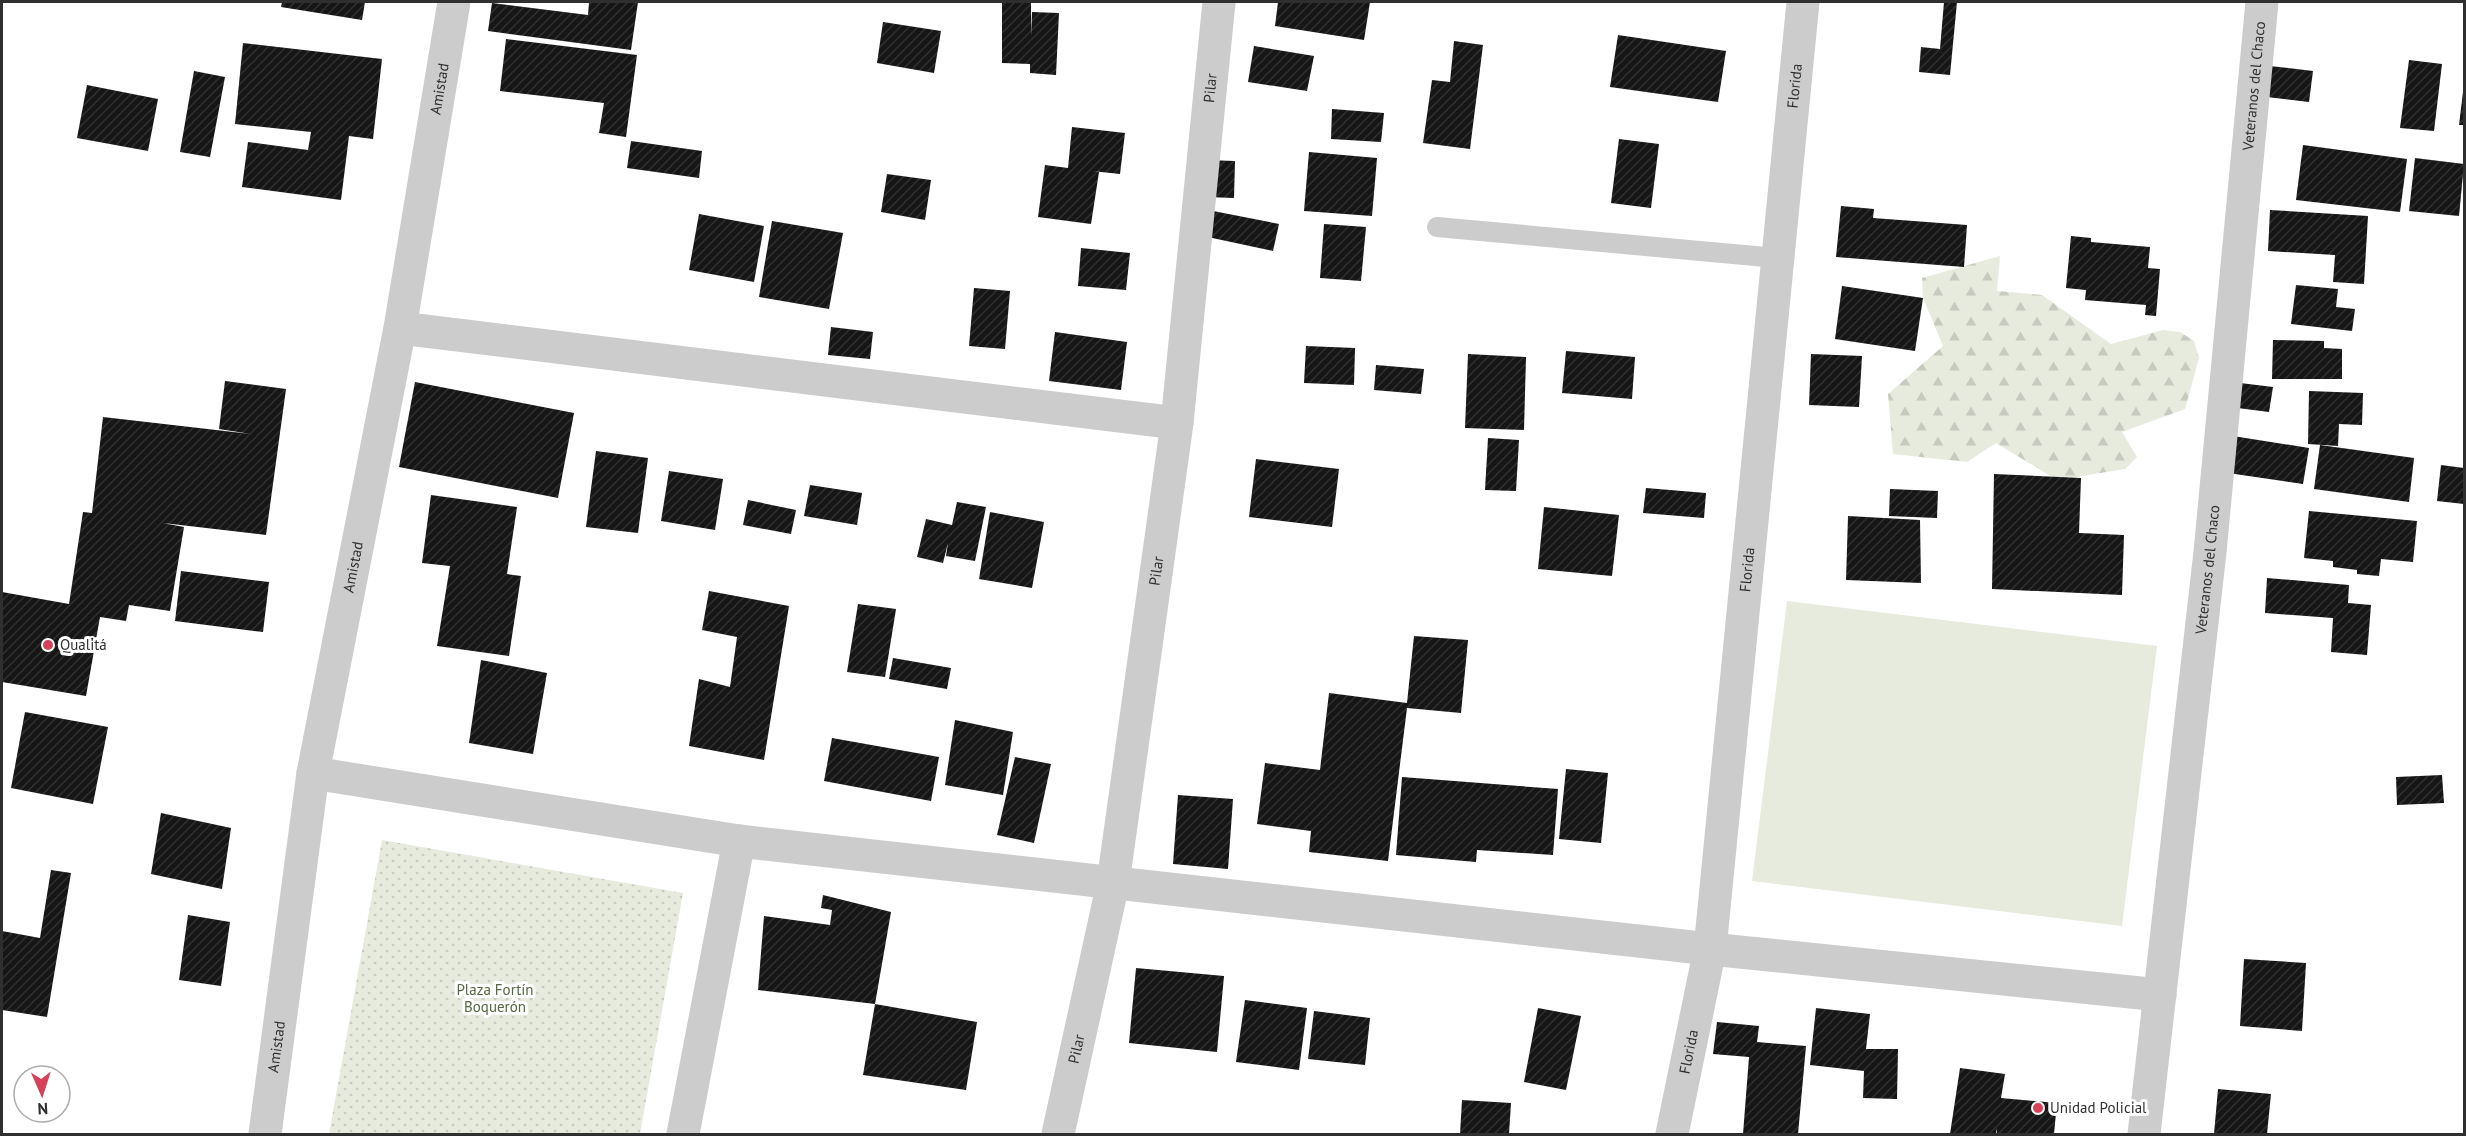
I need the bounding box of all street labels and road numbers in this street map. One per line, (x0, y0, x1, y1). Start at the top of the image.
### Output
street label: Veteranos del Chaco (2238, 20, 2269, 152)
street label: Amistad (426, 62, 453, 116)
street label: Florida (1783, 63, 1806, 109)
street label: Pilar (1199, 72, 1221, 104)
street label: Veteranos del Chaco (2191, 504, 2223, 636)
street label: Amistad (338, 540, 367, 594)
street label: Florida (1735, 546, 1758, 593)
street label: Pilar (1144, 555, 1167, 587)
street label: Amistad (263, 1020, 289, 1074)
street label: Florida (1675, 1028, 1702, 1076)
street label: Pilar (1064, 1033, 1089, 1065)

